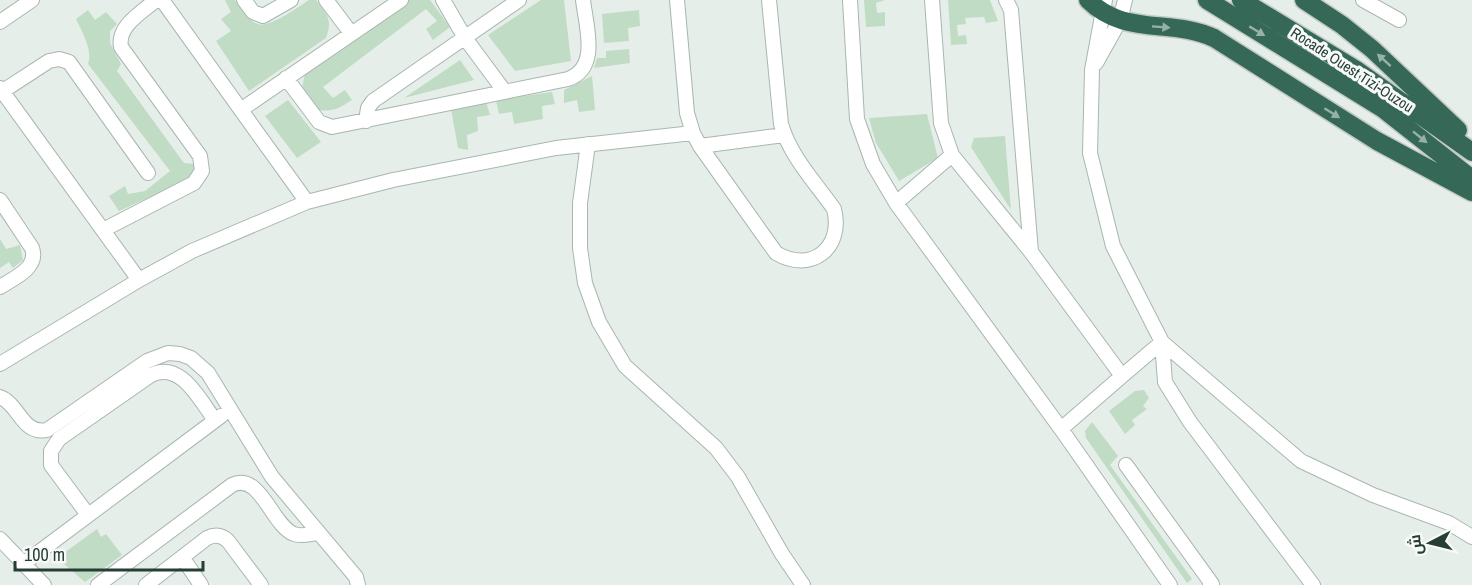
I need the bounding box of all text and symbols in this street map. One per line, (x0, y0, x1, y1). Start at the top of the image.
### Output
street label: Rocade Ouest Tizi-Ouzou (1287, 22, 1418, 117)
one-way arrow (1151, 23, 1170, 32)
one-way arrow (1249, 25, 1265, 36)
one-way arrow (1377, 54, 1392, 67)
one-way arrow (1324, 107, 1341, 118)
one-way arrow (1412, 130, 1427, 143)
north arrow (1400, 513, 1460, 573)
text: ش (1403, 533, 1427, 556)
scale bar (15, 534, 202, 572)
text: 100 m (24, 542, 65, 567)

